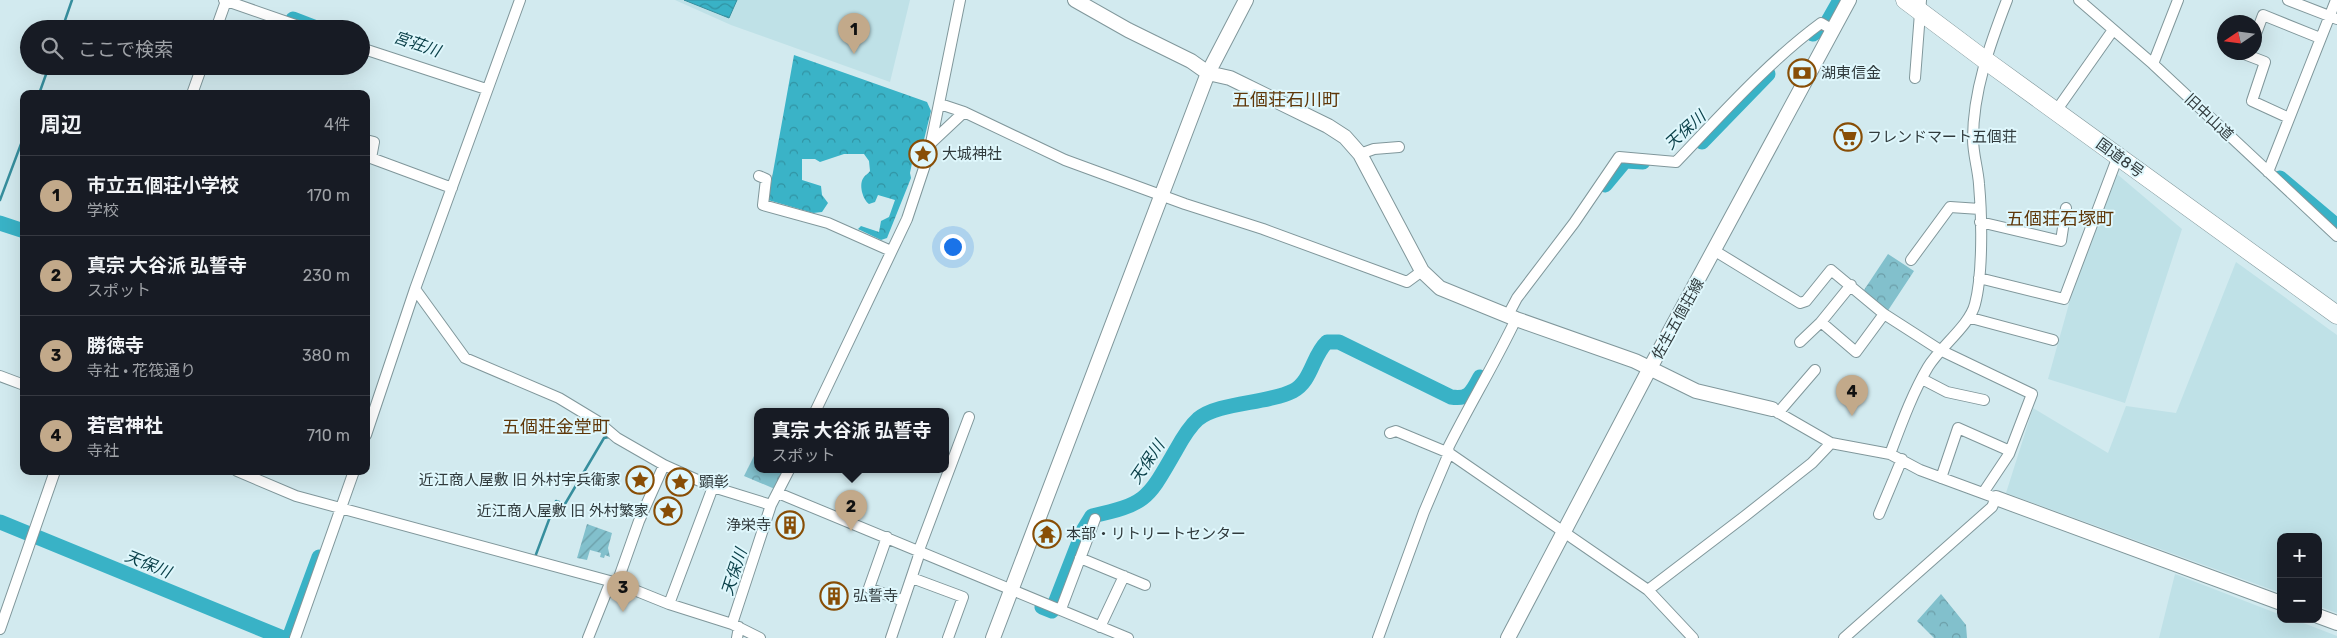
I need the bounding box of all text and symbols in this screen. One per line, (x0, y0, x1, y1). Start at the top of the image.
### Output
pin: 1 (838, 13, 870, 54)
north arrow (2217, 15, 2262, 60)
search box (20, 20, 370, 75)
water label: 宮荘川 (391, 27, 445, 61)
icon: search (38, 34, 66, 62)
text: ここで検索 (78, 38, 173, 61)
bank icon: 湖東信金 (1787, 58, 1817, 88)
place label: 湖東信金 (1821, 64, 1881, 82)
district label: 五個荘石川町 (1232, 89, 1340, 111)
street label: 旧中山道 (2181, 90, 2237, 144)
water label: 天保川 (1661, 106, 1711, 153)
text: 周辺 (40, 112, 82, 137)
text: 4件 (324, 115, 350, 134)
supermarket icon: フレンドマート五個荘 (1833, 122, 1863, 152)
place label: フレンドマート五個荘 (1867, 128, 2017, 146)
street label: 国道8号 (2093, 135, 2147, 181)
place icon: 大城神社 (908, 139, 938, 169)
place label: 大城神社 (942, 145, 1002, 163)
text: 市立五個荘小学校 (87, 174, 239, 197)
text: 1 (52, 186, 60, 205)
text: 170 m (307, 186, 350, 205)
text: 学校 (87, 201, 119, 220)
district label: 五個荘石塚町 (2006, 208, 2114, 230)
your location (940, 234, 966, 260)
text: 真宗 大谷派 弘誓寺 (87, 254, 247, 277)
text: 2 (51, 266, 61, 285)
text: 230 m (303, 266, 350, 285)
street label: 佐生五個荘線 (1648, 275, 1708, 363)
text: スポット (87, 281, 151, 300)
text: 勝徳寺 (87, 334, 144, 357)
text: 3 (51, 346, 61, 365)
text: 380 m (302, 346, 350, 365)
text: 寺社 · 花筏通り (87, 361, 196, 380)
pin: 4 (1836, 375, 1868, 416)
popup (754, 408, 949, 473)
text: 若宮神社 (87, 414, 163, 437)
district label: 五個荘金堂町 (502, 416, 610, 438)
text: 真宗 大谷派 弘誓寺 (771, 419, 932, 442)
text: 4 (51, 426, 61, 445)
text: 710 m (307, 426, 350, 445)
water label: 天保川 (1126, 435, 1169, 487)
text: 寺社 (87, 441, 119, 460)
text: スポット (771, 446, 835, 465)
place icon: 近江商人屋敷 旧 外村宇兵衛家 (625, 465, 655, 495)
place icon: 顕彰 (665, 467, 695, 497)
place label: 近江商人屋敷 旧 外村宇兵衛家 (419, 471, 621, 489)
place label: 顕彰 (699, 473, 729, 491)
pin: 2 (835, 490, 867, 531)
place icon: 近江商人屋敷 旧 外村繁家 (653, 496, 683, 526)
place label: 近江商人屋敷 旧 外村繁家 (477, 502, 649, 520)
building icon: 浄栄寺 (775, 510, 805, 540)
place label: 浄栄寺 (726, 516, 771, 534)
temple icon: 本部・リトリートセンター (1032, 519, 1062, 549)
place label: 本部・リトリートセンター (1066, 525, 1246, 543)
map controls (2277, 533, 2322, 623)
button: + (2277, 533, 2322, 578)
water label: 天保川 (718, 544, 751, 598)
water label: 天保川 (122, 546, 176, 583)
pin: 3 (607, 571, 639, 612)
button: − (2277, 578, 2322, 623)
building icon: 弘誓寺 (819, 581, 849, 611)
place label: 弘誓寺 (853, 587, 898, 605)

